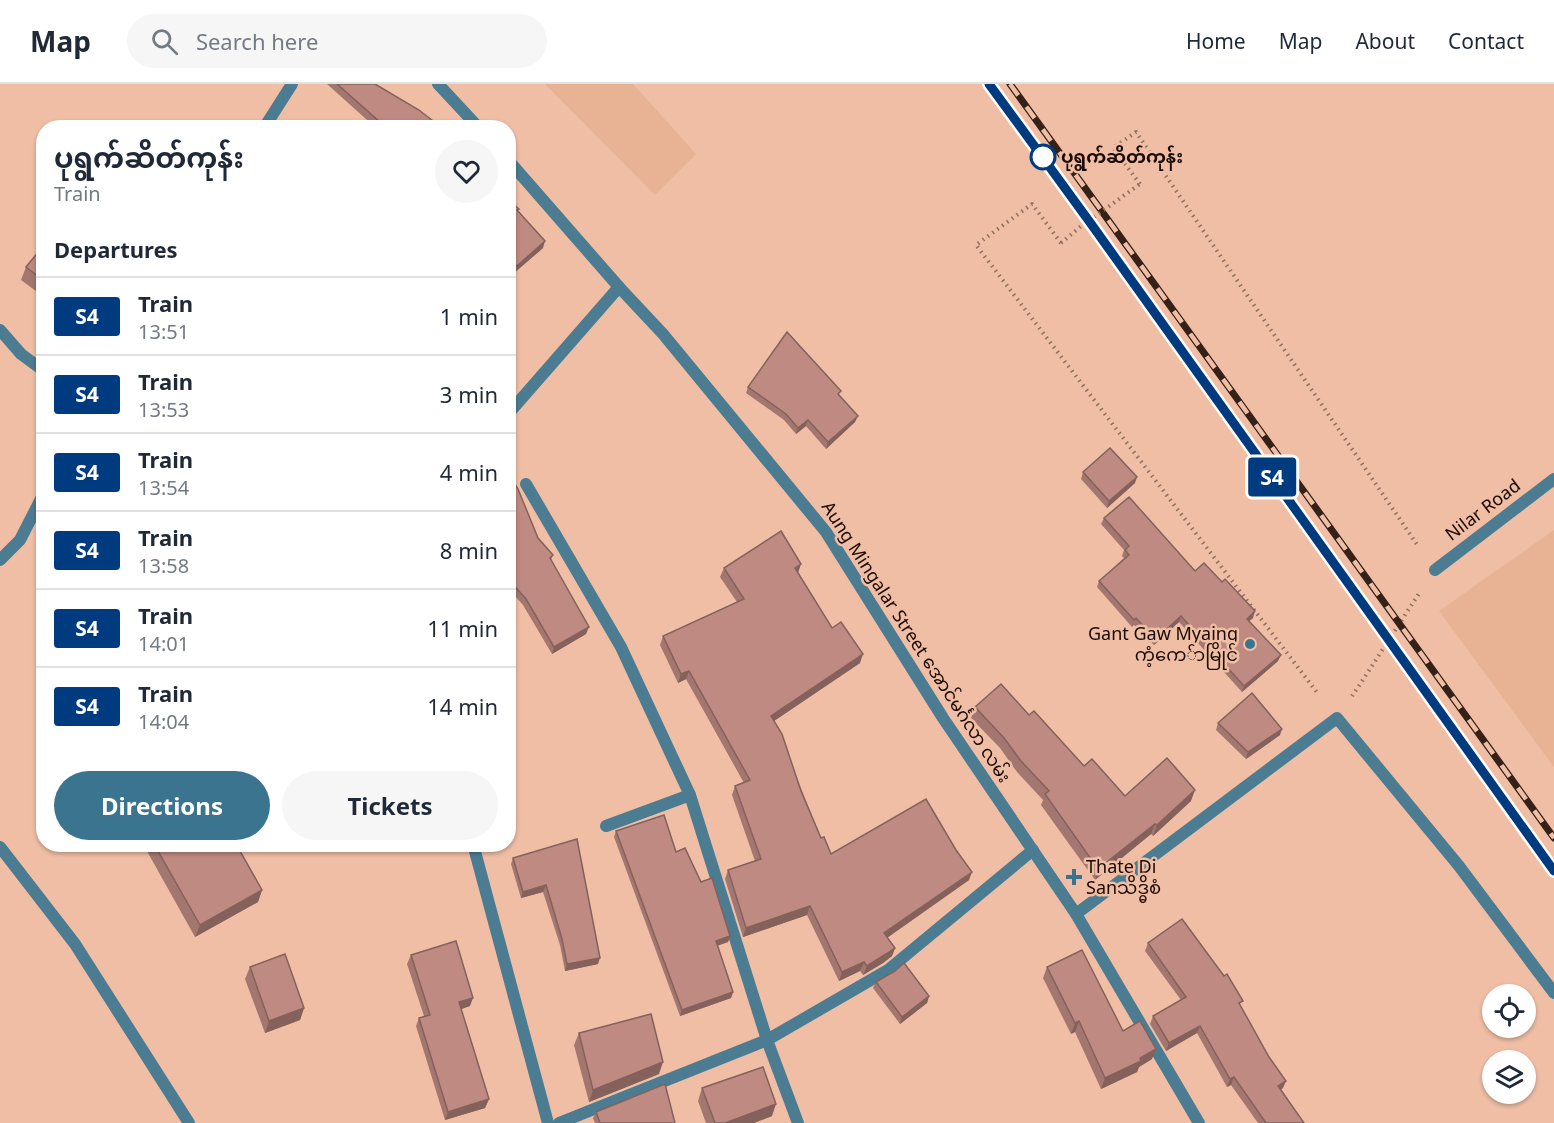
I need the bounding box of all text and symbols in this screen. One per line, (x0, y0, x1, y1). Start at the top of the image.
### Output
search box (127, 14, 547, 68)
text: Map (30, 22, 91, 60)
icon: search (148, 25, 181, 58)
text: Search here (196, 26, 318, 56)
text: Home (1186, 27, 1246, 55)
text: Map (1279, 27, 1322, 55)
text: About (1355, 27, 1415, 55)
text: Contact (1448, 27, 1524, 55)
text: ပုရွက်ဆိတ်ကုန်း (54, 138, 244, 176)
button: heart (435, 140, 498, 203)
marker: ပုရွက်ဆိတ်ကုန်း (1030, 144, 1056, 170)
place label: ပုရွက်ဆိတ်ကုန်း (1061, 144, 1183, 171)
text: Train (54, 180, 101, 207)
text: Departures (54, 234, 178, 264)
text: Train (138, 288, 193, 318)
text: 1 min (440, 301, 498, 331)
text: S4 (75, 302, 99, 330)
text: 13:51 (138, 318, 189, 345)
text: Train (138, 366, 193, 396)
text: 3 min (440, 379, 498, 409)
text: S4 (75, 380, 99, 408)
text: 13:53 (138, 396, 189, 423)
text: Train (138, 444, 193, 474)
text: 4 min (440, 457, 498, 487)
text: S4 (75, 458, 99, 486)
line badge: S4 (1245, 458, 1299, 496)
text: S4 (1260, 463, 1284, 491)
street label: Nilar Road (1440, 473, 1525, 545)
text: 13:54 (138, 474, 189, 501)
street label: Aung Mingalar Street အောင်မင်္ဂလာ လမ်း (817, 496, 1017, 787)
text: Train (138, 522, 193, 552)
text: 8 min (440, 535, 498, 565)
text: S4 (75, 536, 99, 564)
text: 13:58 (138, 552, 189, 579)
text: Train (138, 600, 193, 630)
text: 11 min (427, 613, 498, 643)
text: S4 (75, 614, 99, 642)
place label: Gant Gaw Myaing ကံ့ကေ်ာမြိုင် (1088, 621, 1238, 670)
text: 14:01 (138, 630, 189, 657)
marker: Gant Gaw Myaing ကံ့ကေ်ာမြိုင် (1243, 637, 1257, 651)
text: Train (138, 678, 193, 708)
text: 14 min (427, 691, 498, 721)
text: S4 (75, 692, 99, 720)
text: 14:04 (138, 708, 189, 735)
button: Directions (54, 771, 270, 840)
button: Tickets (282, 771, 498, 840)
place label: Thate Di Sanသိဒ္ဓိစံ (1086, 854, 1161, 903)
marker: Thate Di Sanသိဒ္ဓိစံ (1067, 870, 1081, 884)
map controls (1482, 984, 1536, 1104)
button: locate (1482, 984, 1536, 1038)
button: layers (1482, 1050, 1536, 1104)

